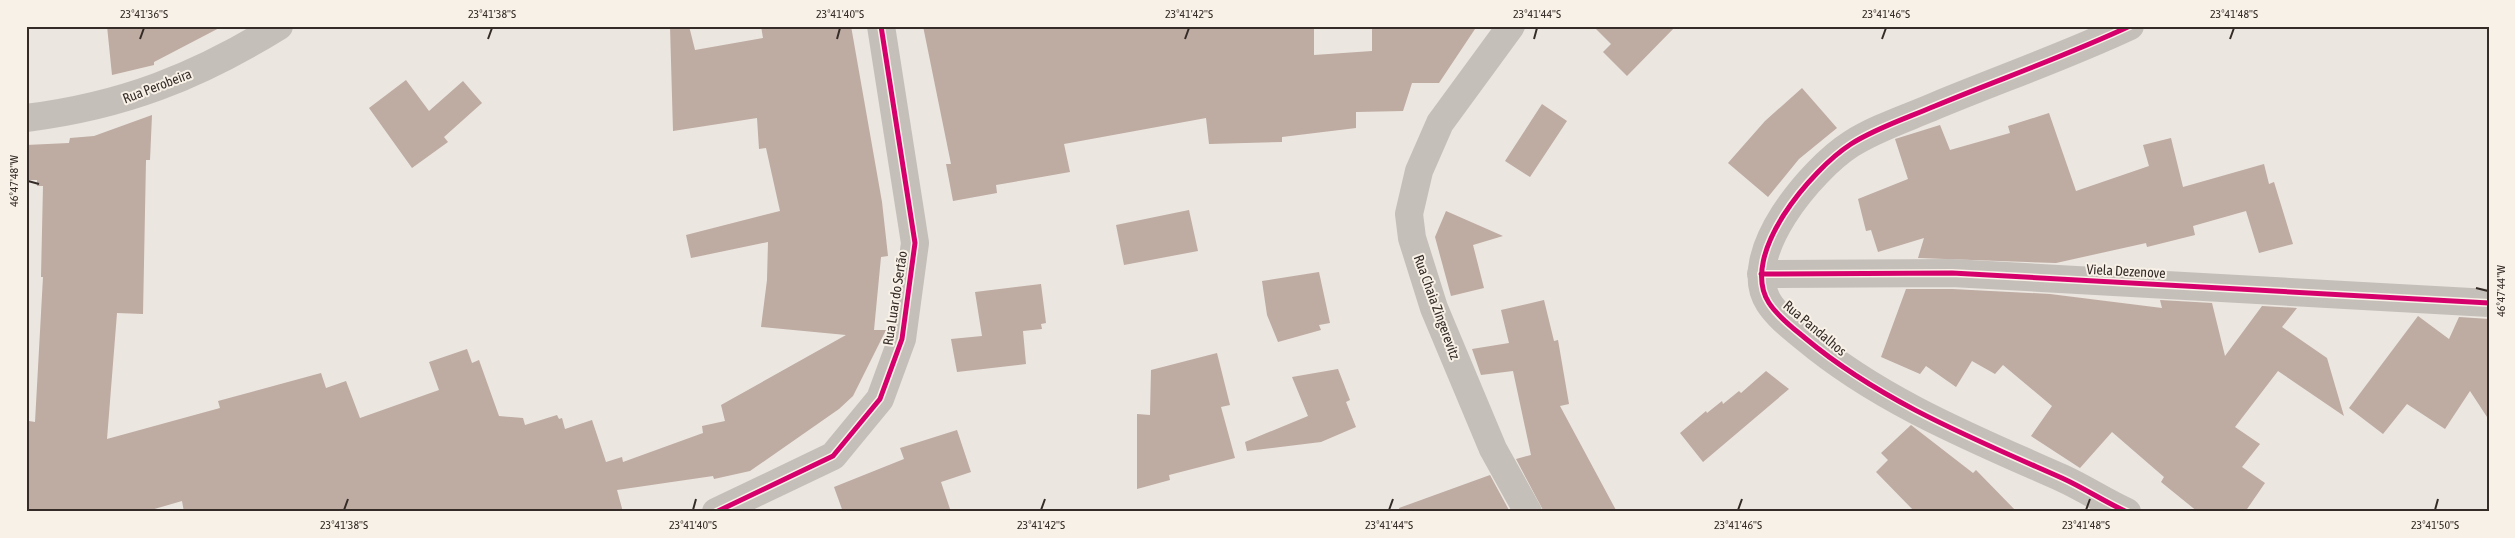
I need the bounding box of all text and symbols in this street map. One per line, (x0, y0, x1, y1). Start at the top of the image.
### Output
text: 23°41'36"S (120, 7, 168, 21)
text: 23°41'38"S (468, 7, 516, 21)
text: 23°41'40"S (816, 7, 864, 21)
text: 23°41'42"S (1165, 7, 1213, 21)
text: 23°41'44"S (1513, 7, 1561, 21)
text: 23°41'46"S (1862, 7, 1910, 21)
text: 23°41'48"S (2210, 7, 2258, 21)
street label: Rua Perobeira (120, 66, 194, 106)
text: 46°47'48"W (7, 155, 21, 207)
street label: Rua Luar do Sertão (880, 250, 910, 346)
street label: Rua Chaia Zingerevitz (1411, 252, 1463, 362)
street label: Viela Dezenove (2086, 261, 2166, 281)
text: 46°47'44"W (2494, 265, 2508, 317)
street label: Rua Pandalhos (1780, 297, 1850, 359)
text: 23°41'38"S (320, 518, 368, 532)
text: 23°41'40"S (669, 518, 717, 532)
text: 23°41'42"S (1017, 518, 1065, 532)
text: 23°41'44"S (1365, 518, 1413, 532)
text: 23°41'46"S (1714, 518, 1762, 532)
text: 23°41'48"S (2062, 518, 2110, 532)
text: 23°41'50"S (2411, 518, 2459, 532)

